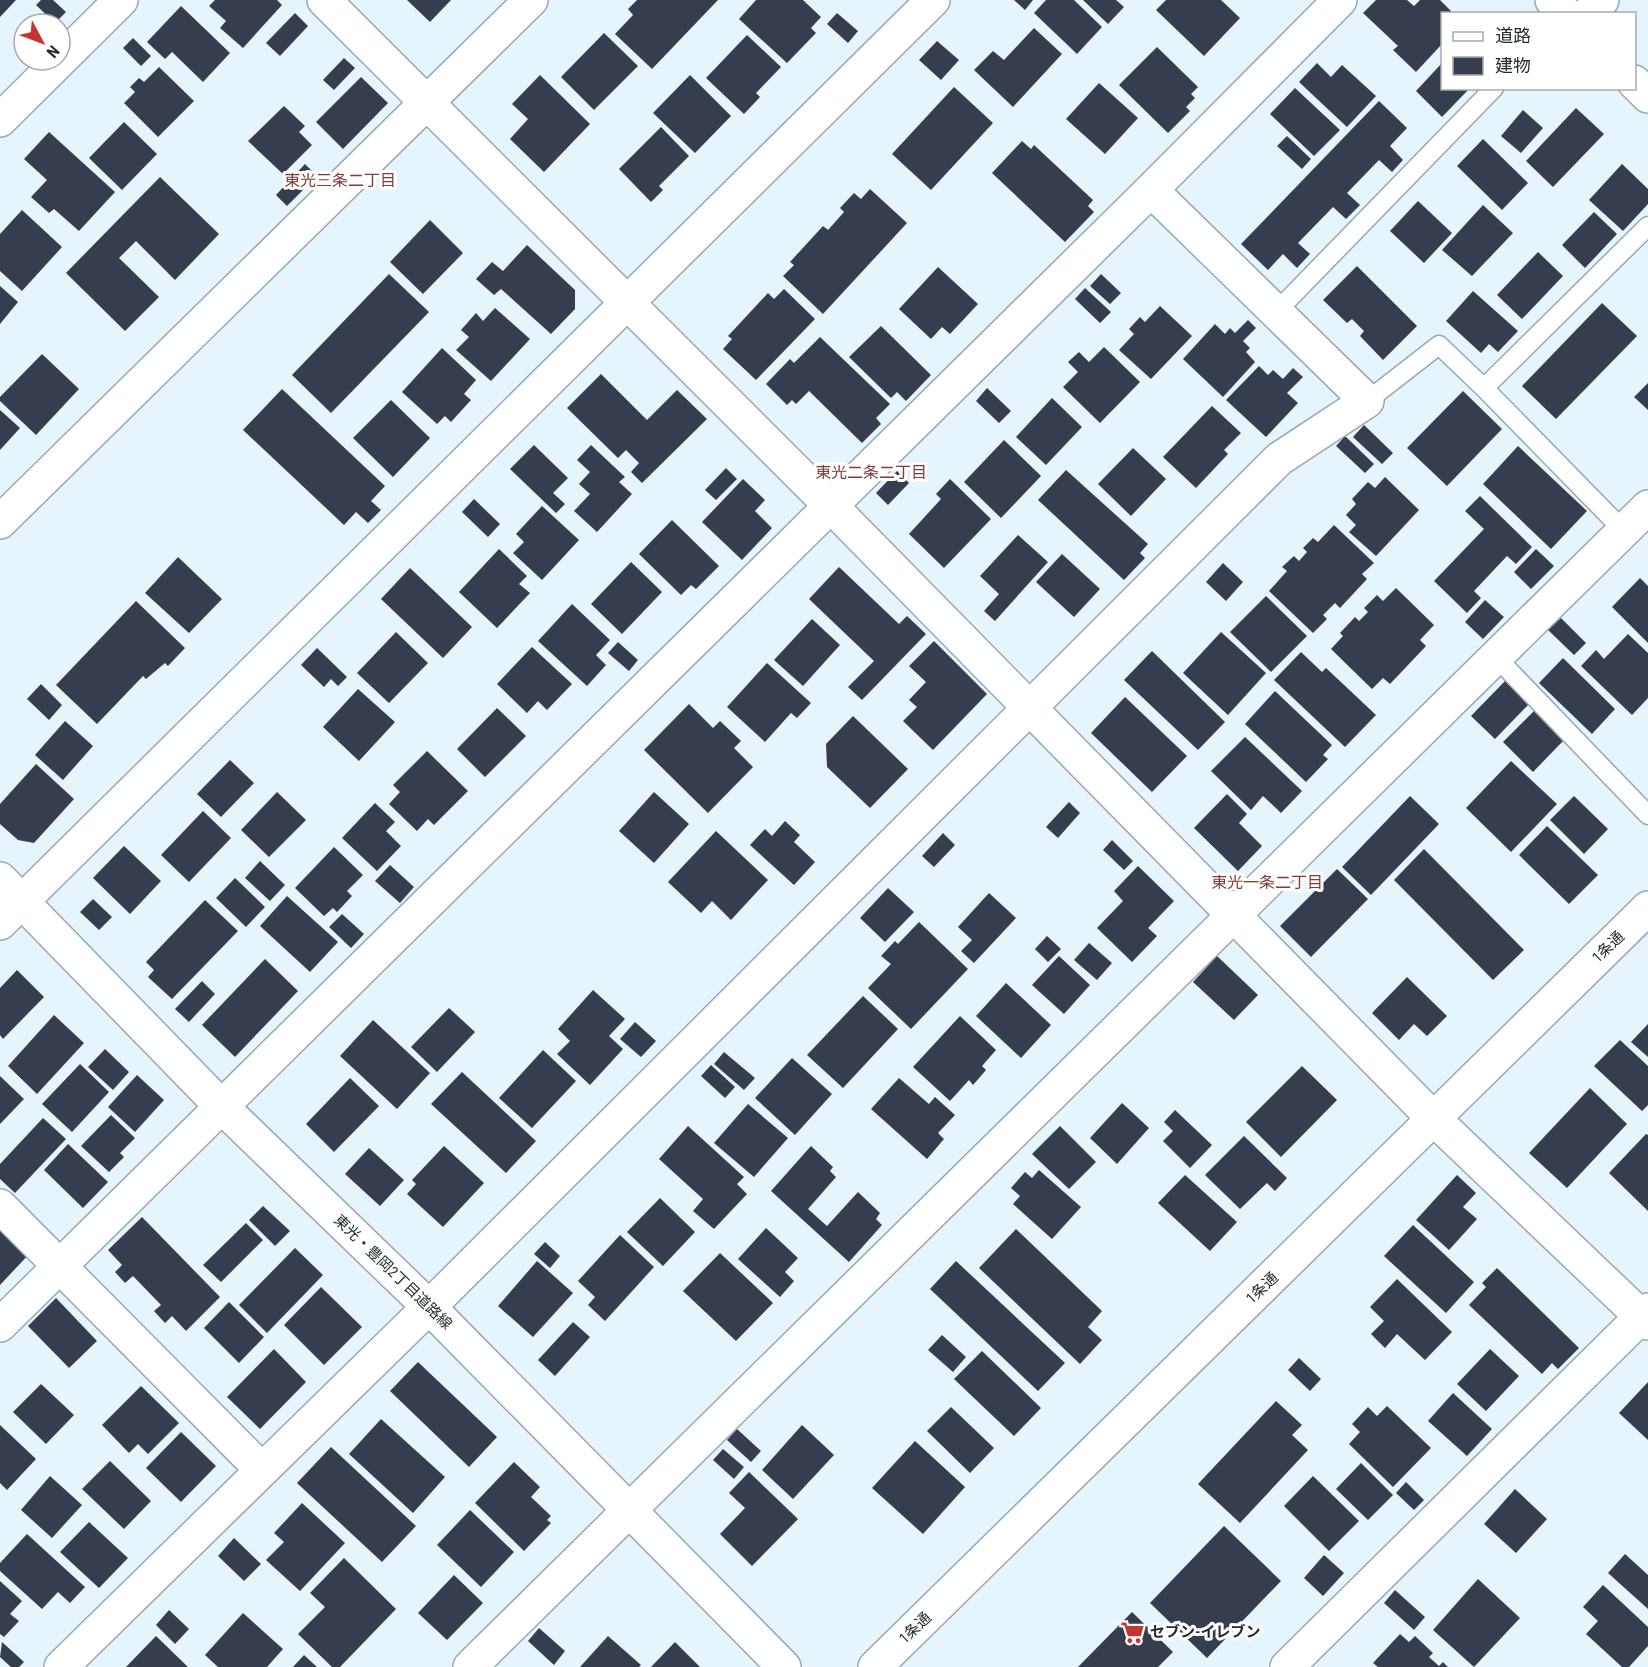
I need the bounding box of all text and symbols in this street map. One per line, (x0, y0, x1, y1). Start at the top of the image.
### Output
north arrow (12, 12, 72, 72)
legend (1441, 12, 1636, 90)
text: 道路 (1495, 25, 1531, 46)
text: N (43, 42, 63, 61)
text: 建物 (1495, 55, 1531, 76)
district label: 東光三条二丁目 (284, 171, 396, 190)
district label: 東光二条二丁目 (815, 463, 927, 482)
district label: 東光一条二丁目 (1211, 873, 1323, 892)
street label: 1条通 (1588, 928, 1628, 966)
street label: 東光・豊岡2丁目道路線 (330, 1211, 456, 1333)
street label: 1条通 (1242, 1269, 1282, 1307)
street label: 1条通 (895, 1609, 935, 1647)
supermarket icon: セブン-イレブン (1119, 1619, 1145, 1645)
place label: セブン-イレブン (1150, 1623, 1260, 1641)

